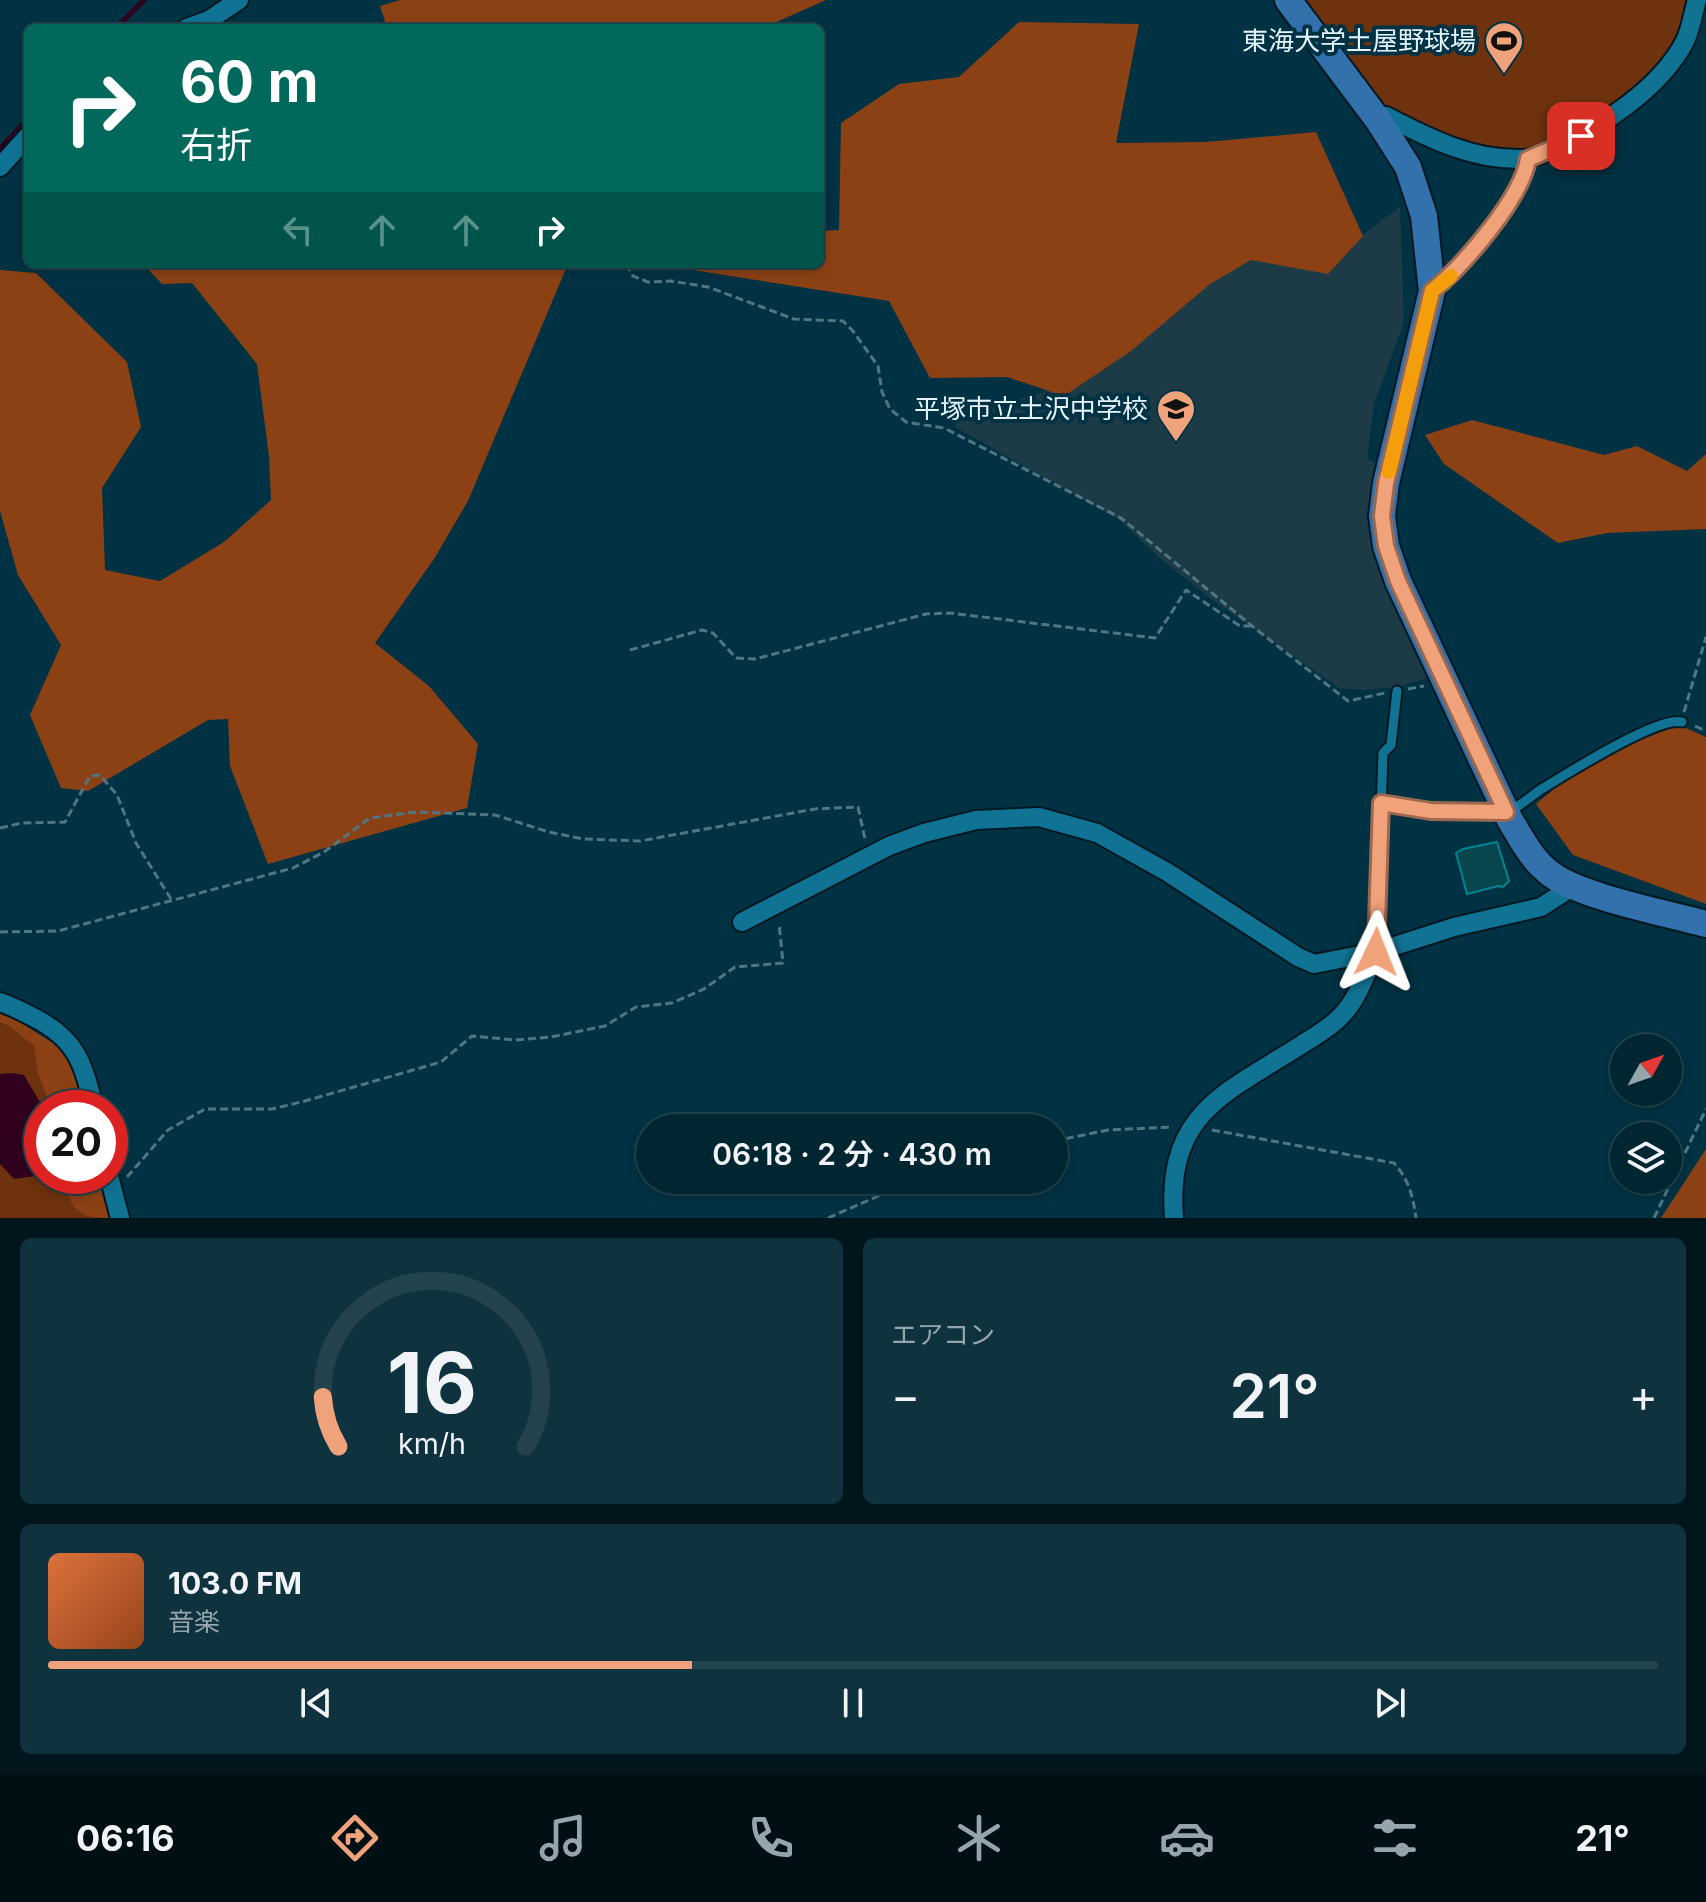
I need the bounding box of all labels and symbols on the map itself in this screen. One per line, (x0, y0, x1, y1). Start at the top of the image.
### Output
sports icon: 東海大学土屋野球場 (1483, 20, 1525, 75)
place label: 東海大学土屋野球場 (1242, 25, 1476, 56)
pin (1547, 102, 1615, 170)
school or university icon: 平塚市立土沢中学校 (1155, 388, 1197, 443)
place label: 平塚市立土沢中学校 (914, 393, 1148, 424)
position arrow (1334, 910, 1418, 994)
north arrow (1610, 1034, 1682, 1106)
speed limit sign: 20 (24, 1090, 128, 1194)

